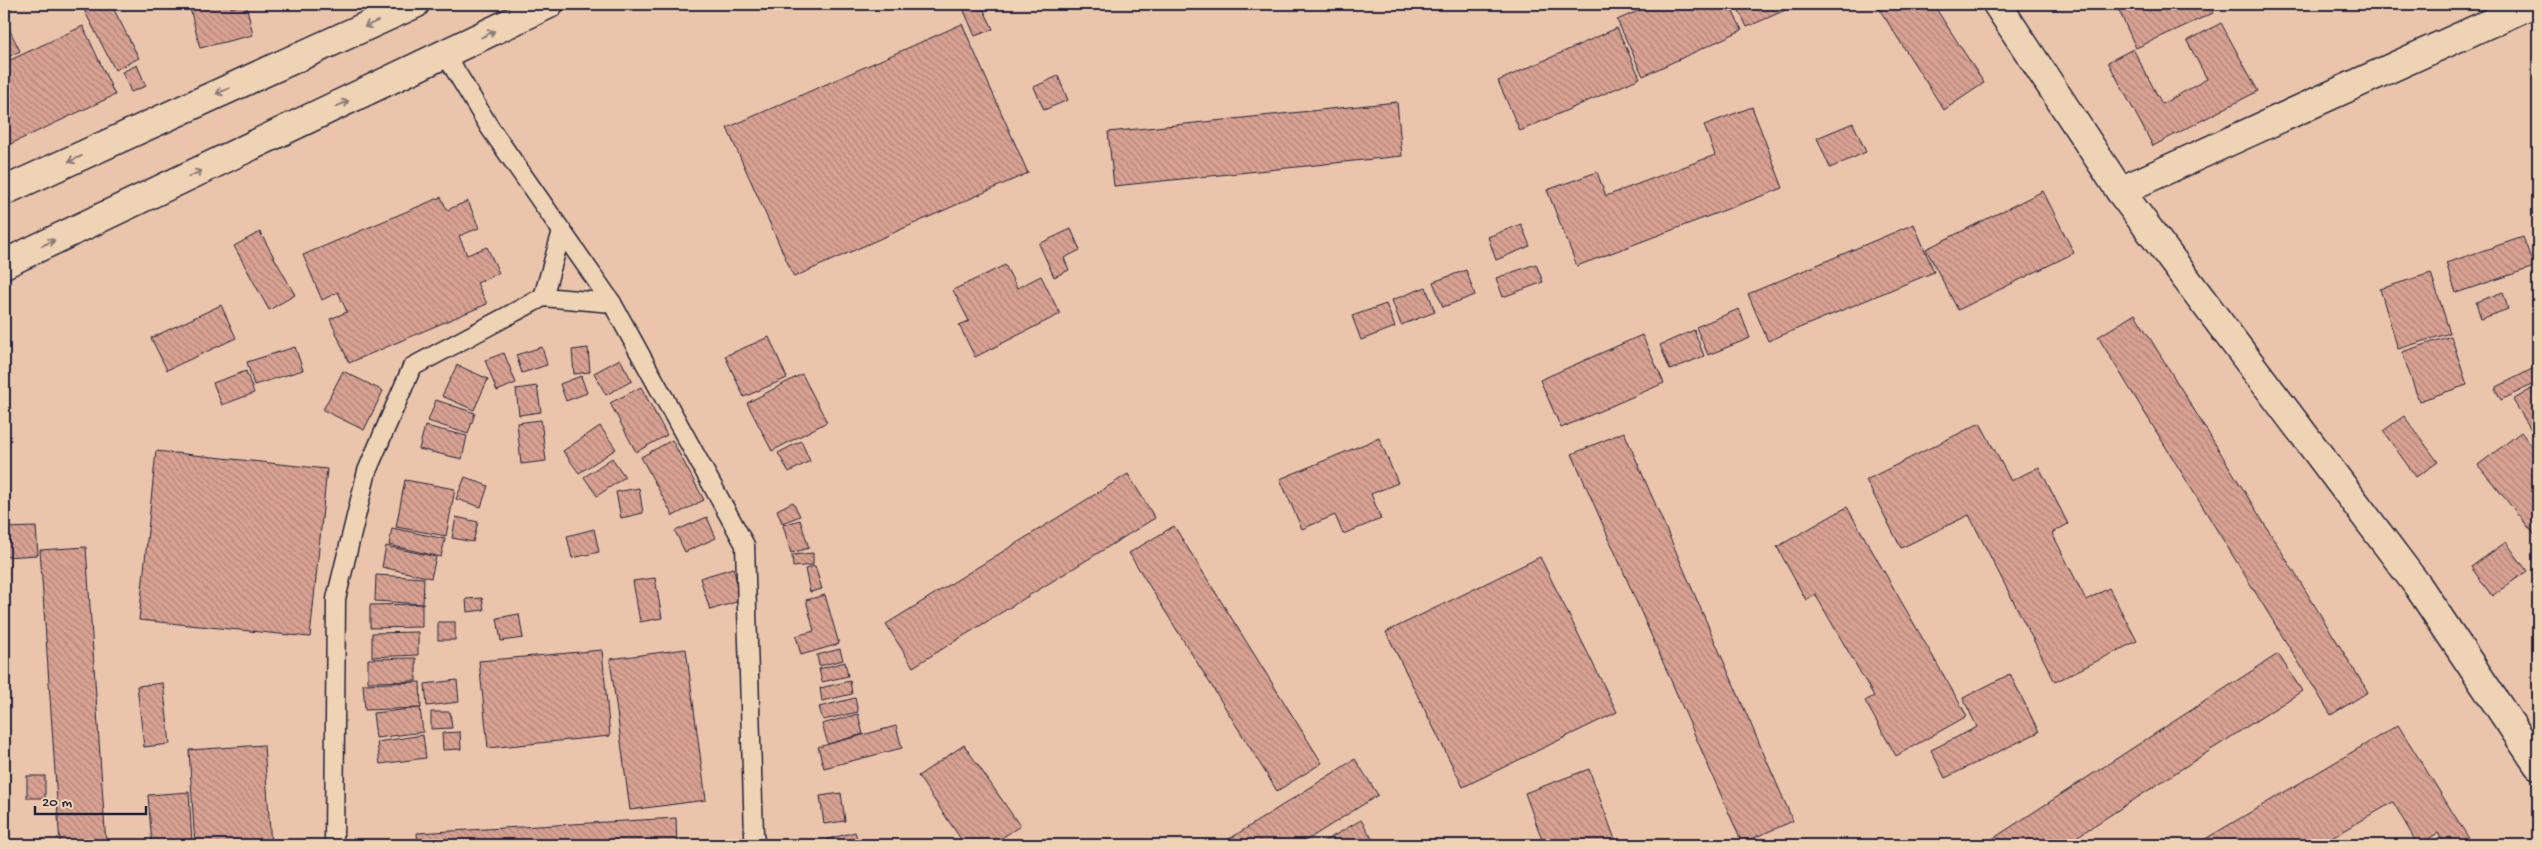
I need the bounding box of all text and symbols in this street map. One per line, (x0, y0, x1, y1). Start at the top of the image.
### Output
one-way arrow (364, 20, 379, 29)
one-way arrow (480, 29, 495, 38)
one-way arrow (216, 87, 231, 97)
one-way arrow (334, 99, 349, 108)
one-way arrow (68, 154, 83, 164)
one-way arrow (187, 168, 202, 178)
one-way arrow (40, 238, 55, 248)
scale bar (35, 784, 146, 816)
text: 20 m (42, 794, 72, 812)

